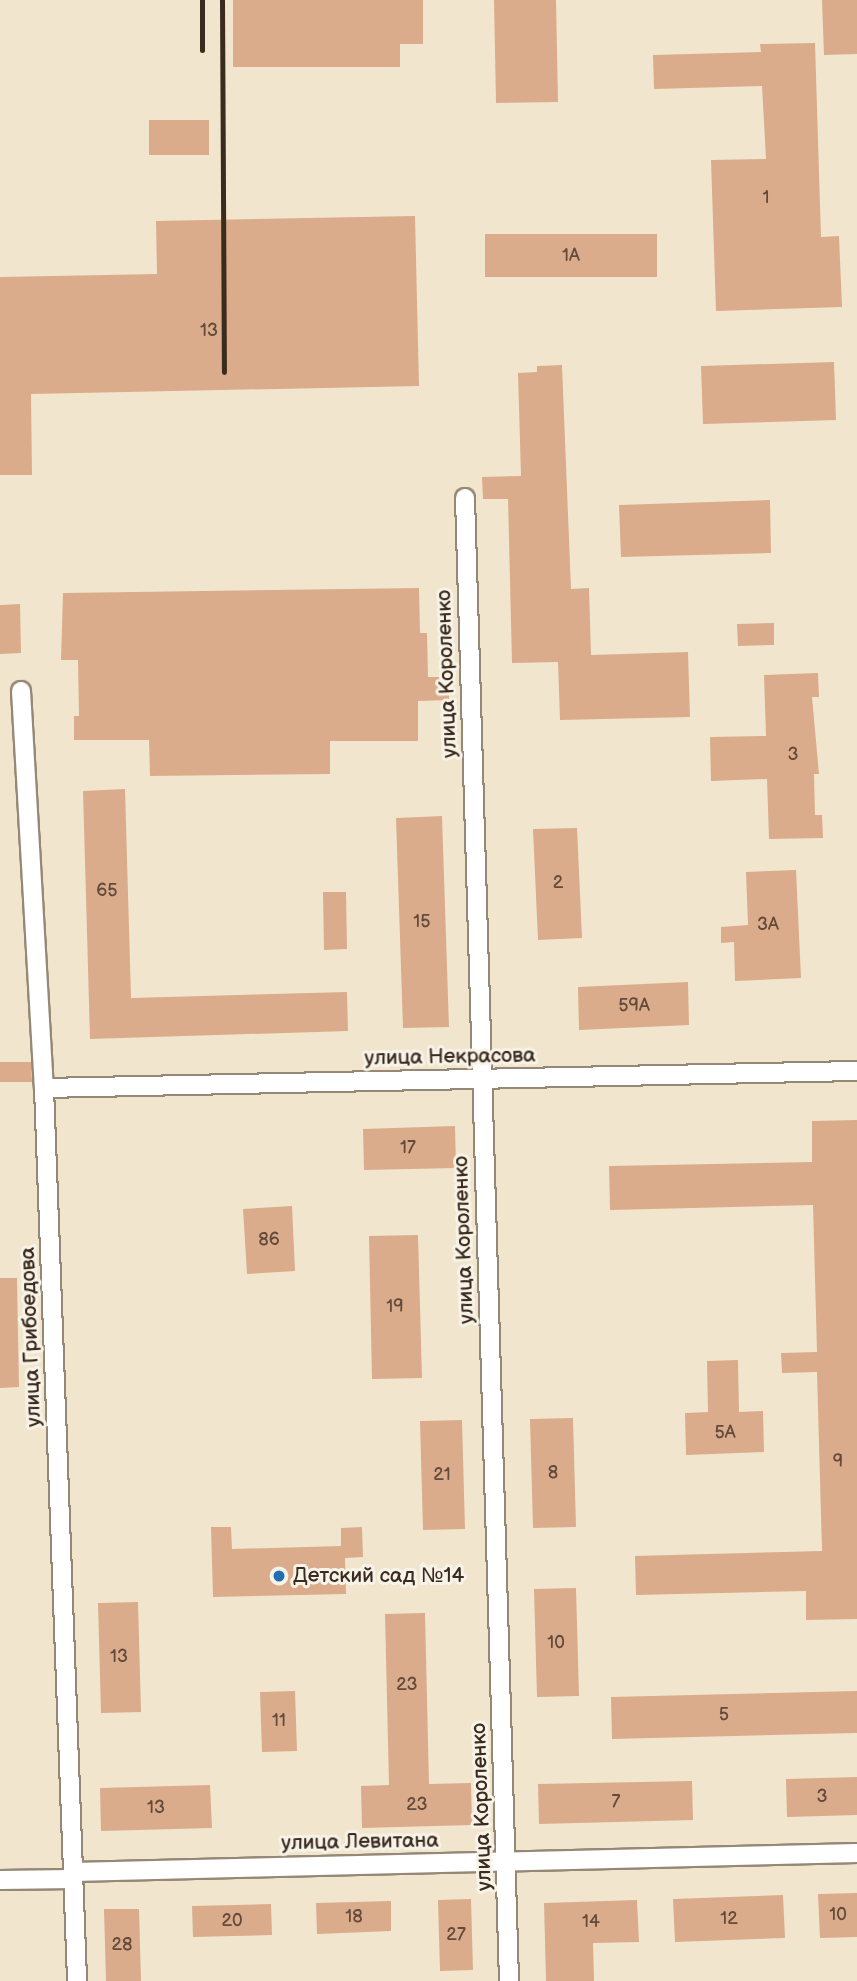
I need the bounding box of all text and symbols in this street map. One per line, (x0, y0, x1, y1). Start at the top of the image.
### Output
house number: 1 (763, 187, 769, 209)
house number: 1А (562, 245, 580, 267)
house number: 13 (200, 320, 218, 342)
street label: улица Короленко (431, 590, 463, 758)
house number: 3 (787, 744, 799, 766)
house number: 2 (553, 872, 563, 894)
house number: 65 (96, 880, 118, 902)
house number: 15 (413, 911, 431, 933)
house number: 3А (757, 914, 779, 936)
house number: 59А (618, 995, 650, 1017)
street label: улица Некрасова (364, 1043, 536, 1071)
house number: 17 (400, 1137, 416, 1159)
street label: улица Короленко (448, 1156, 480, 1324)
house number: 86 (258, 1229, 280, 1251)
street label: улица Грибоедова (15, 1247, 47, 1427)
house number: 19 (386, 1296, 404, 1318)
house number: 5А (714, 1422, 736, 1444)
house number: 9 (833, 1451, 843, 1473)
house number: 8 (548, 1462, 558, 1484)
house number: 21 (433, 1464, 451, 1486)
place label: Детский сад №14 (293, 1563, 464, 1589)
marker: Детский сад №14 (271, 1568, 287, 1584)
house number: 10 (547, 1632, 565, 1654)
house number: 13 (110, 1646, 128, 1668)
house number: 23 (396, 1674, 418, 1696)
house number: 5 (719, 1704, 729, 1726)
house number: 11 (272, 1710, 286, 1732)
street label: улица Короленко (466, 1723, 498, 1891)
house number: 3 (816, 1786, 828, 1808)
house number: 7 (612, 1791, 620, 1813)
house number: 23 (406, 1794, 428, 1816)
house number: 13 (147, 1797, 165, 1819)
street label: улица Левитана (281, 1828, 439, 1856)
house number: 10 (829, 1904, 847, 1926)
house number: 18 (345, 1906, 363, 1928)
house number: 12 (720, 1908, 738, 1930)
house number: 20 (221, 1910, 243, 1932)
house number: 14 (582, 1911, 600, 1933)
house number: 27 (446, 1924, 466, 1946)
house number: 28 (111, 1934, 133, 1956)

